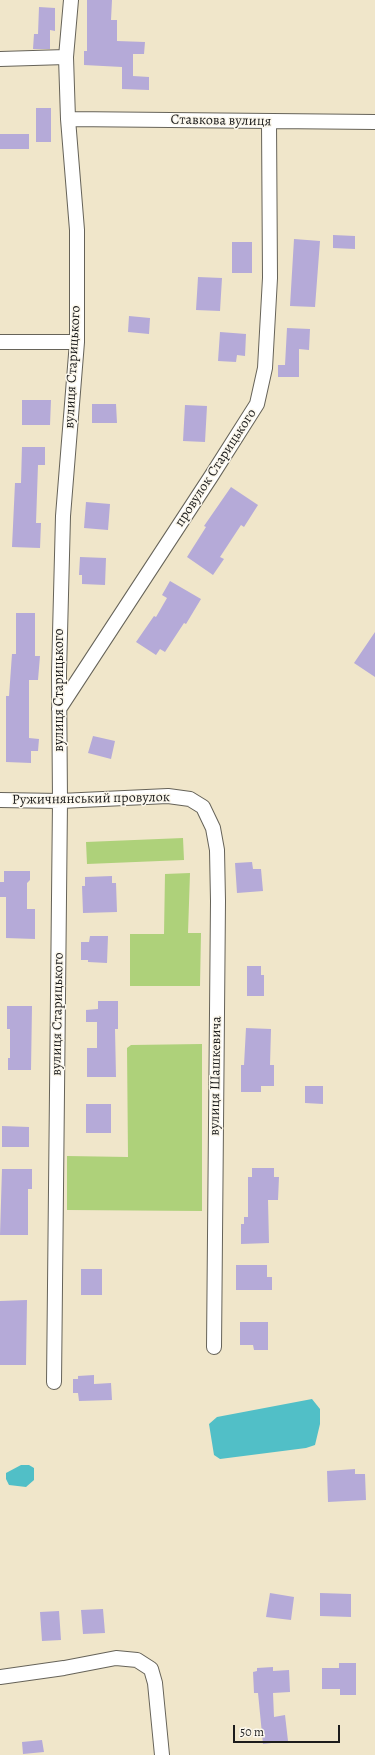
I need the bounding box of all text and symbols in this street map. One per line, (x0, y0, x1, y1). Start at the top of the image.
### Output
street label: Ставкова вулиця (170, 112, 272, 130)
street label: вулиця Старицького (61, 305, 85, 429)
street label: провулок Старицького (172, 406, 260, 530)
street label: вулиця Старицького (52, 628, 68, 752)
street label: Ружичнянський провулок (12, 789, 170, 809)
street label: вулиця Старицького (49, 952, 67, 1076)
street label: вулиця Шашкевича (207, 1016, 225, 1136)
scale bar (235, 1717, 342, 1743)
text: 50 m (240, 1724, 264, 1740)

